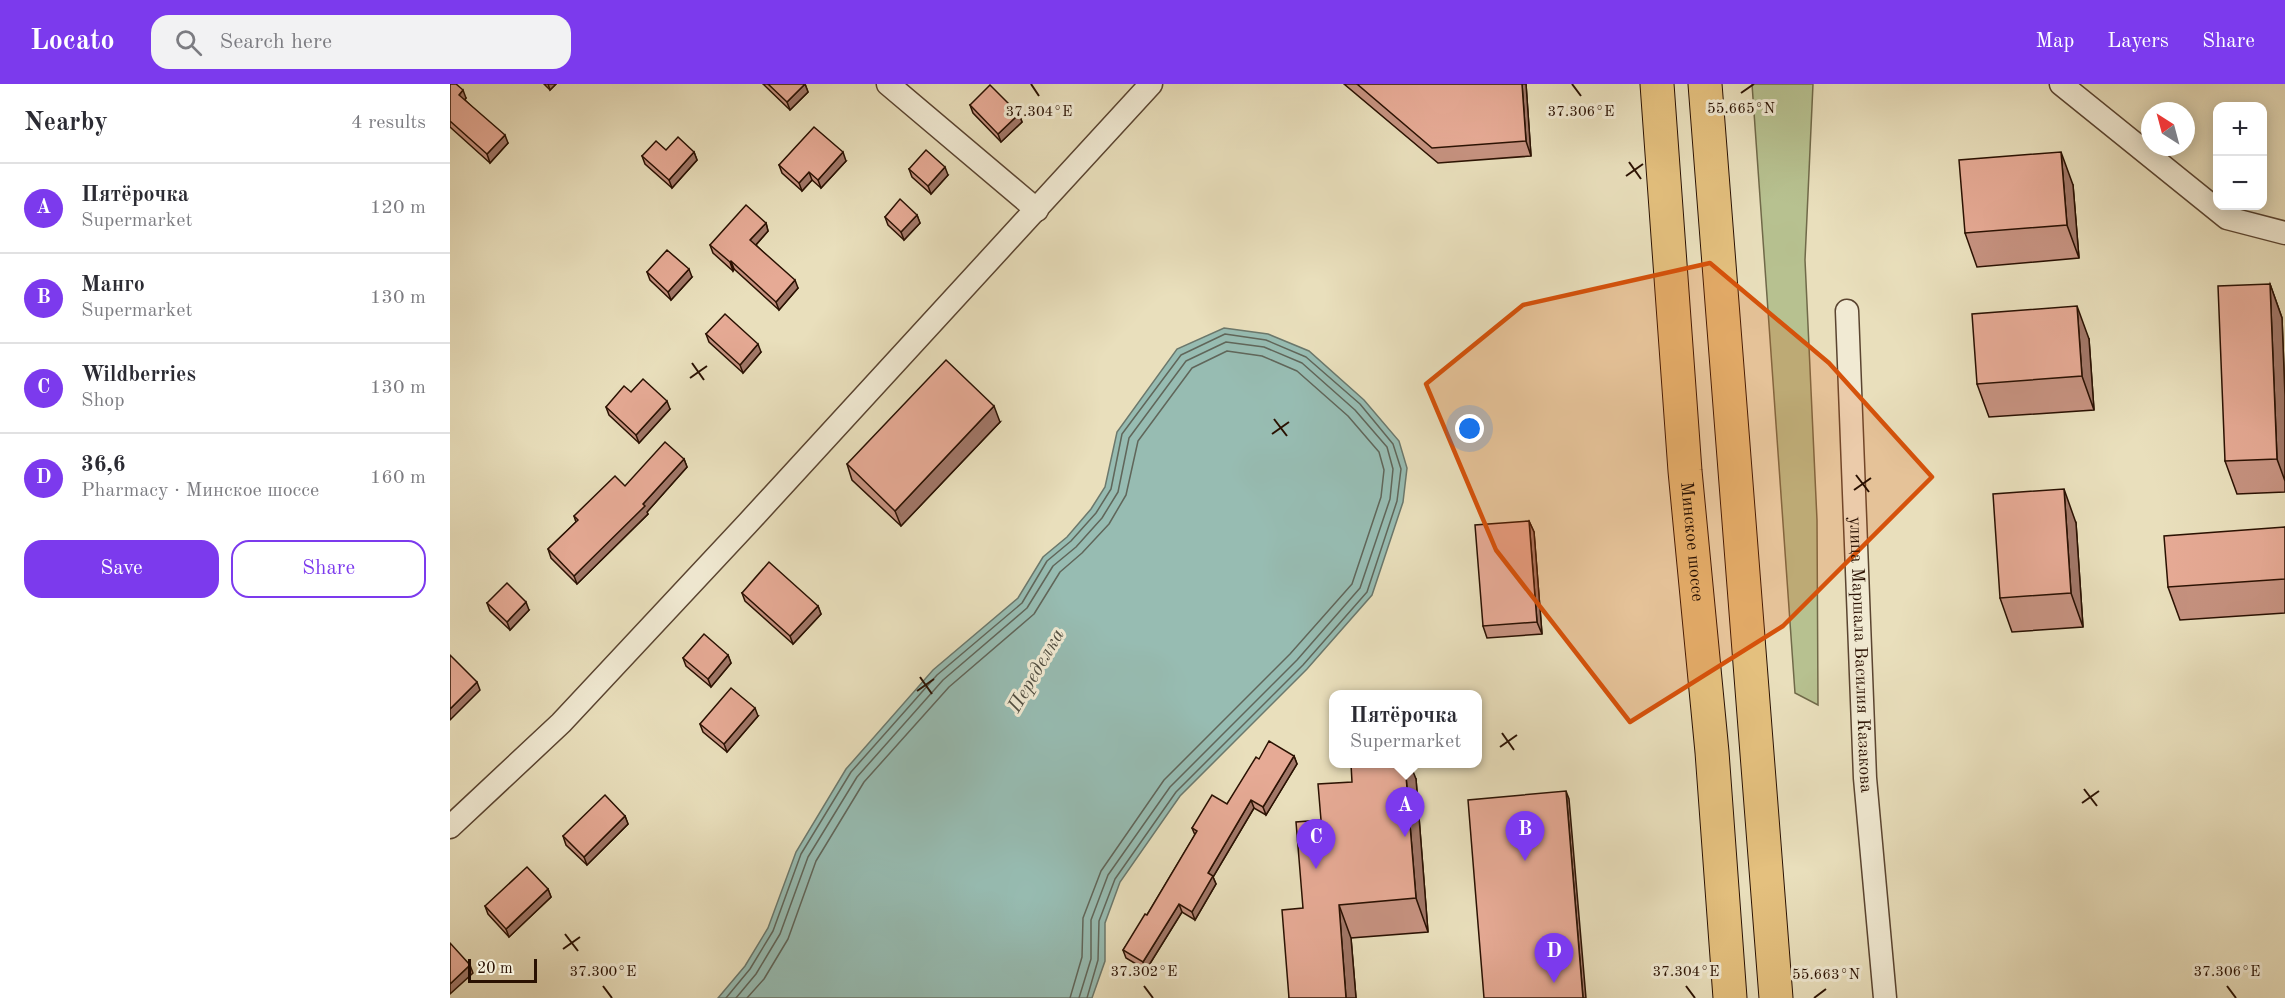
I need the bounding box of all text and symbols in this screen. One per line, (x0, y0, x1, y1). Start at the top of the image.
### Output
search box (151, 15, 571, 69)
icon: search (172, 26, 205, 59)
text: Locato (30, 28, 115, 56)
text: Search here (220, 31, 332, 53)
text: Map (2035, 31, 2074, 52)
text: Layers (2107, 31, 2169, 52)
text: Share (2202, 31, 2255, 52)
text: 55.665°N (1707, 102, 1775, 117)
north arrow (2141, 102, 2195, 156)
map controls (2213, 102, 2267, 210)
button: + (2213, 102, 2267, 156)
text: 37.304°E (1006, 105, 1072, 120)
text: 37.306°E (1548, 105, 1614, 120)
text: Nearby (24, 110, 108, 136)
text: 4 results (351, 113, 426, 133)
button: − (2213, 156, 2267, 210)
text: Пятёрочка (81, 184, 189, 206)
text: A (36, 198, 51, 218)
text: 120 m (370, 198, 426, 218)
text: Supermarket (81, 211, 192, 231)
text: Манго (81, 274, 145, 296)
text: B (36, 288, 51, 308)
text: 130 m (370, 288, 426, 308)
text: Supermarket (81, 301, 192, 321)
text: Wildberries (81, 364, 196, 386)
text: C (37, 378, 50, 398)
text: 130 m (370, 378, 426, 398)
text: Shop (81, 391, 125, 411)
your location (1455, 414, 1484, 443)
text: 36,6 (81, 454, 125, 476)
text: D (36, 468, 51, 488)
text: 160 m (370, 468, 426, 488)
text: Pharmacy · Минское шоссе (81, 481, 319, 501)
street label: Минское шоссе (1677, 481, 1707, 602)
street label: улица Маршала Василия Казакова (1846, 516, 1875, 794)
button: Save (24, 540, 219, 598)
button: Share (231, 540, 426, 598)
water label: Переделка (1005, 625, 1069, 717)
popup (1329, 690, 1482, 768)
text: Пятёрочка (1350, 705, 1458, 727)
text: Supermarket (1350, 732, 1461, 752)
pin: A (1386, 788, 1424, 837)
pin: B (1506, 812, 1544, 861)
pin: C (1296, 820, 1336, 869)
pin: D (1534, 934, 1574, 983)
scale bar (468, 956, 537, 984)
text: 20 m (477, 961, 513, 977)
text: 37.300°E (570, 965, 636, 980)
text: 37.302°E (1111, 965, 1177, 980)
text: 37.304°E (1653, 965, 1719, 980)
text: 37.306°E (2194, 965, 2260, 980)
text: 55.663°N (1792, 968, 1860, 983)

